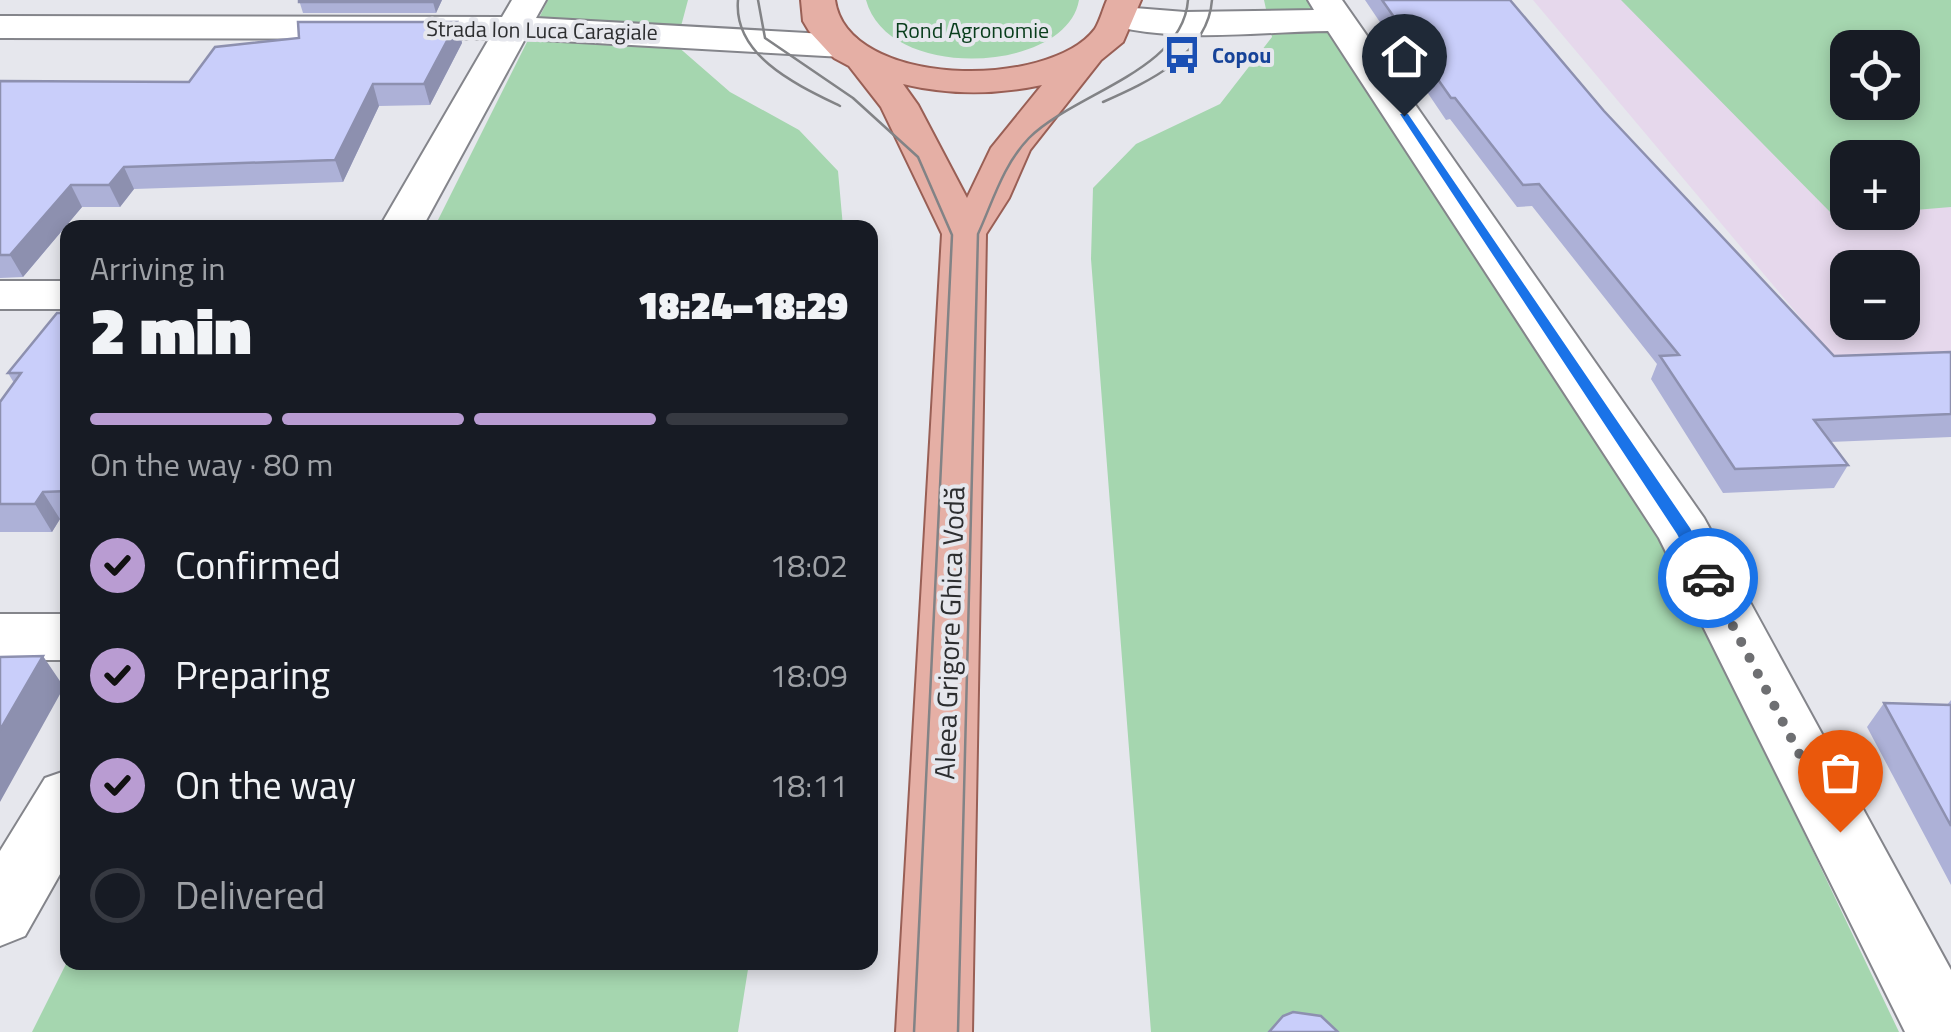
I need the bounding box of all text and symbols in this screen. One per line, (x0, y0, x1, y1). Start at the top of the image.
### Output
street label: Strada Ion Luca Caragiale (426, 11, 658, 49)
park label: Rond Agronomie (895, 13, 1049, 47)
pin (1362, 14, 1447, 117)
icon: home (1377, 29, 1432, 84)
map controls (1830, 30, 1920, 340)
button: locate (1830, 30, 1920, 120)
bus stop icon: Copou (1161, 34, 1203, 76)
place label: Copou (1212, 38, 1271, 72)
button: + (1830, 140, 1920, 230)
text: Arriving in (90, 244, 226, 292)
button: − (1830, 250, 1920, 340)
text: 18:24–18:29 (638, 276, 848, 334)
text: 2 min (90, 280, 251, 379)
text: On the way · 80 m (90, 440, 333, 488)
street label: Aleea Grigore Ghica Vodă (922, 486, 976, 780)
courier (1658, 528, 1758, 628)
text: Confirmed (175, 536, 341, 594)
icon: check (90, 538, 145, 593)
text: 18:02 (769, 541, 848, 589)
icon: car (1681, 551, 1736, 606)
text: Preparing (175, 646, 330, 704)
icon: check (90, 648, 145, 703)
text: 18:09 (769, 651, 848, 699)
pin (1798, 730, 1883, 833)
icon: bag (1813, 745, 1868, 800)
text: On the way (175, 756, 356, 814)
icon: check (90, 758, 145, 813)
text: 18:11 (769, 761, 848, 809)
text: Delivered (175, 866, 325, 924)

